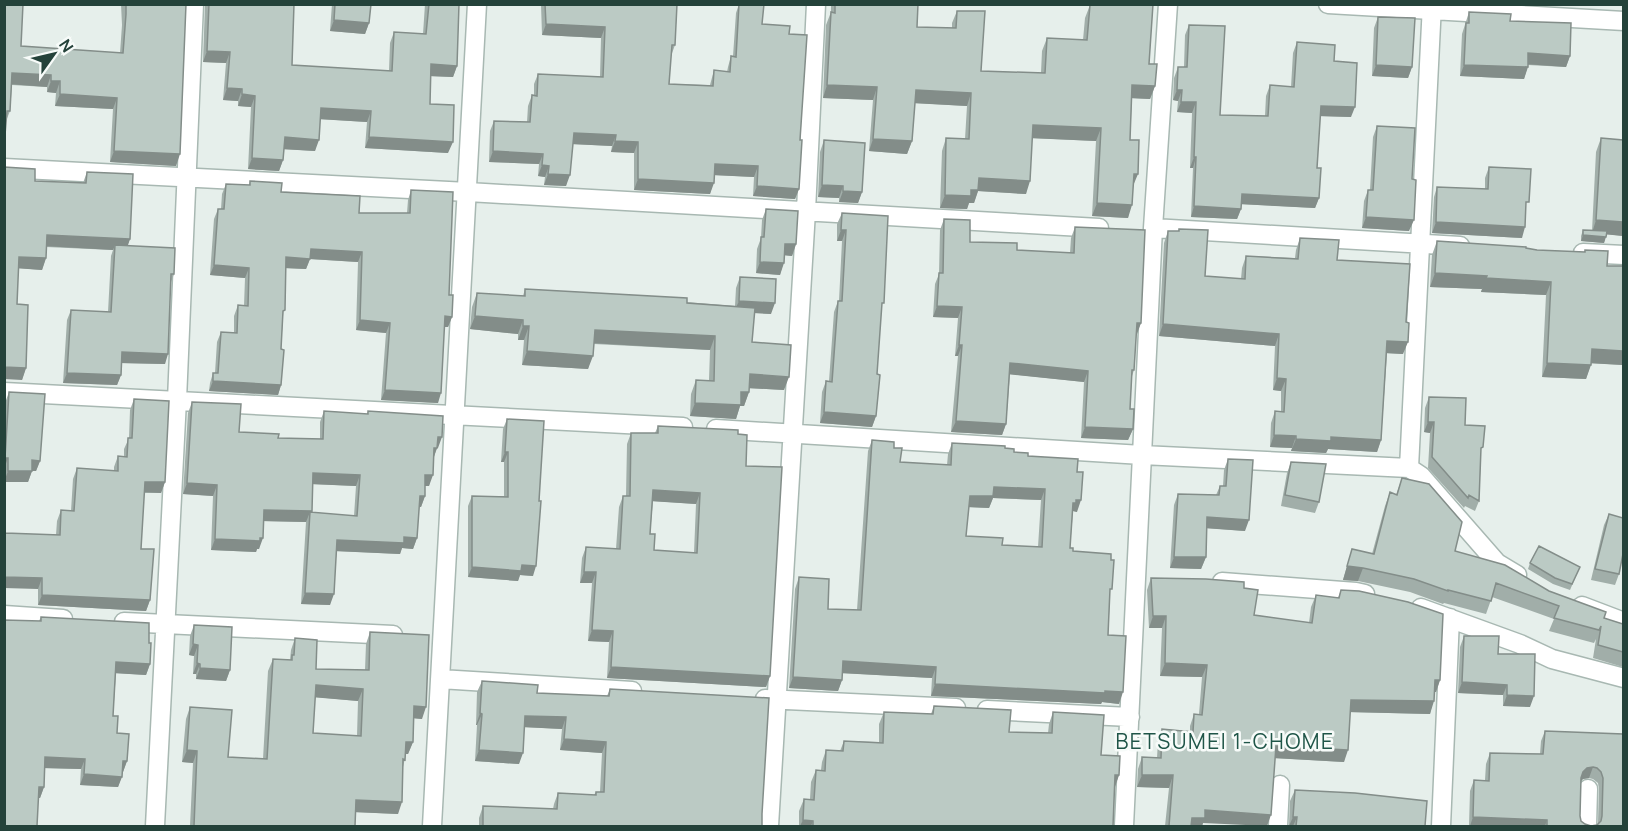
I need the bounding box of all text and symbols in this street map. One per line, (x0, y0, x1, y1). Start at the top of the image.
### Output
north arrow (24, 24, 84, 84)
text: N (54, 35, 79, 57)
district label: BETSUMEI 1-CHOME (1115, 727, 1335, 755)

